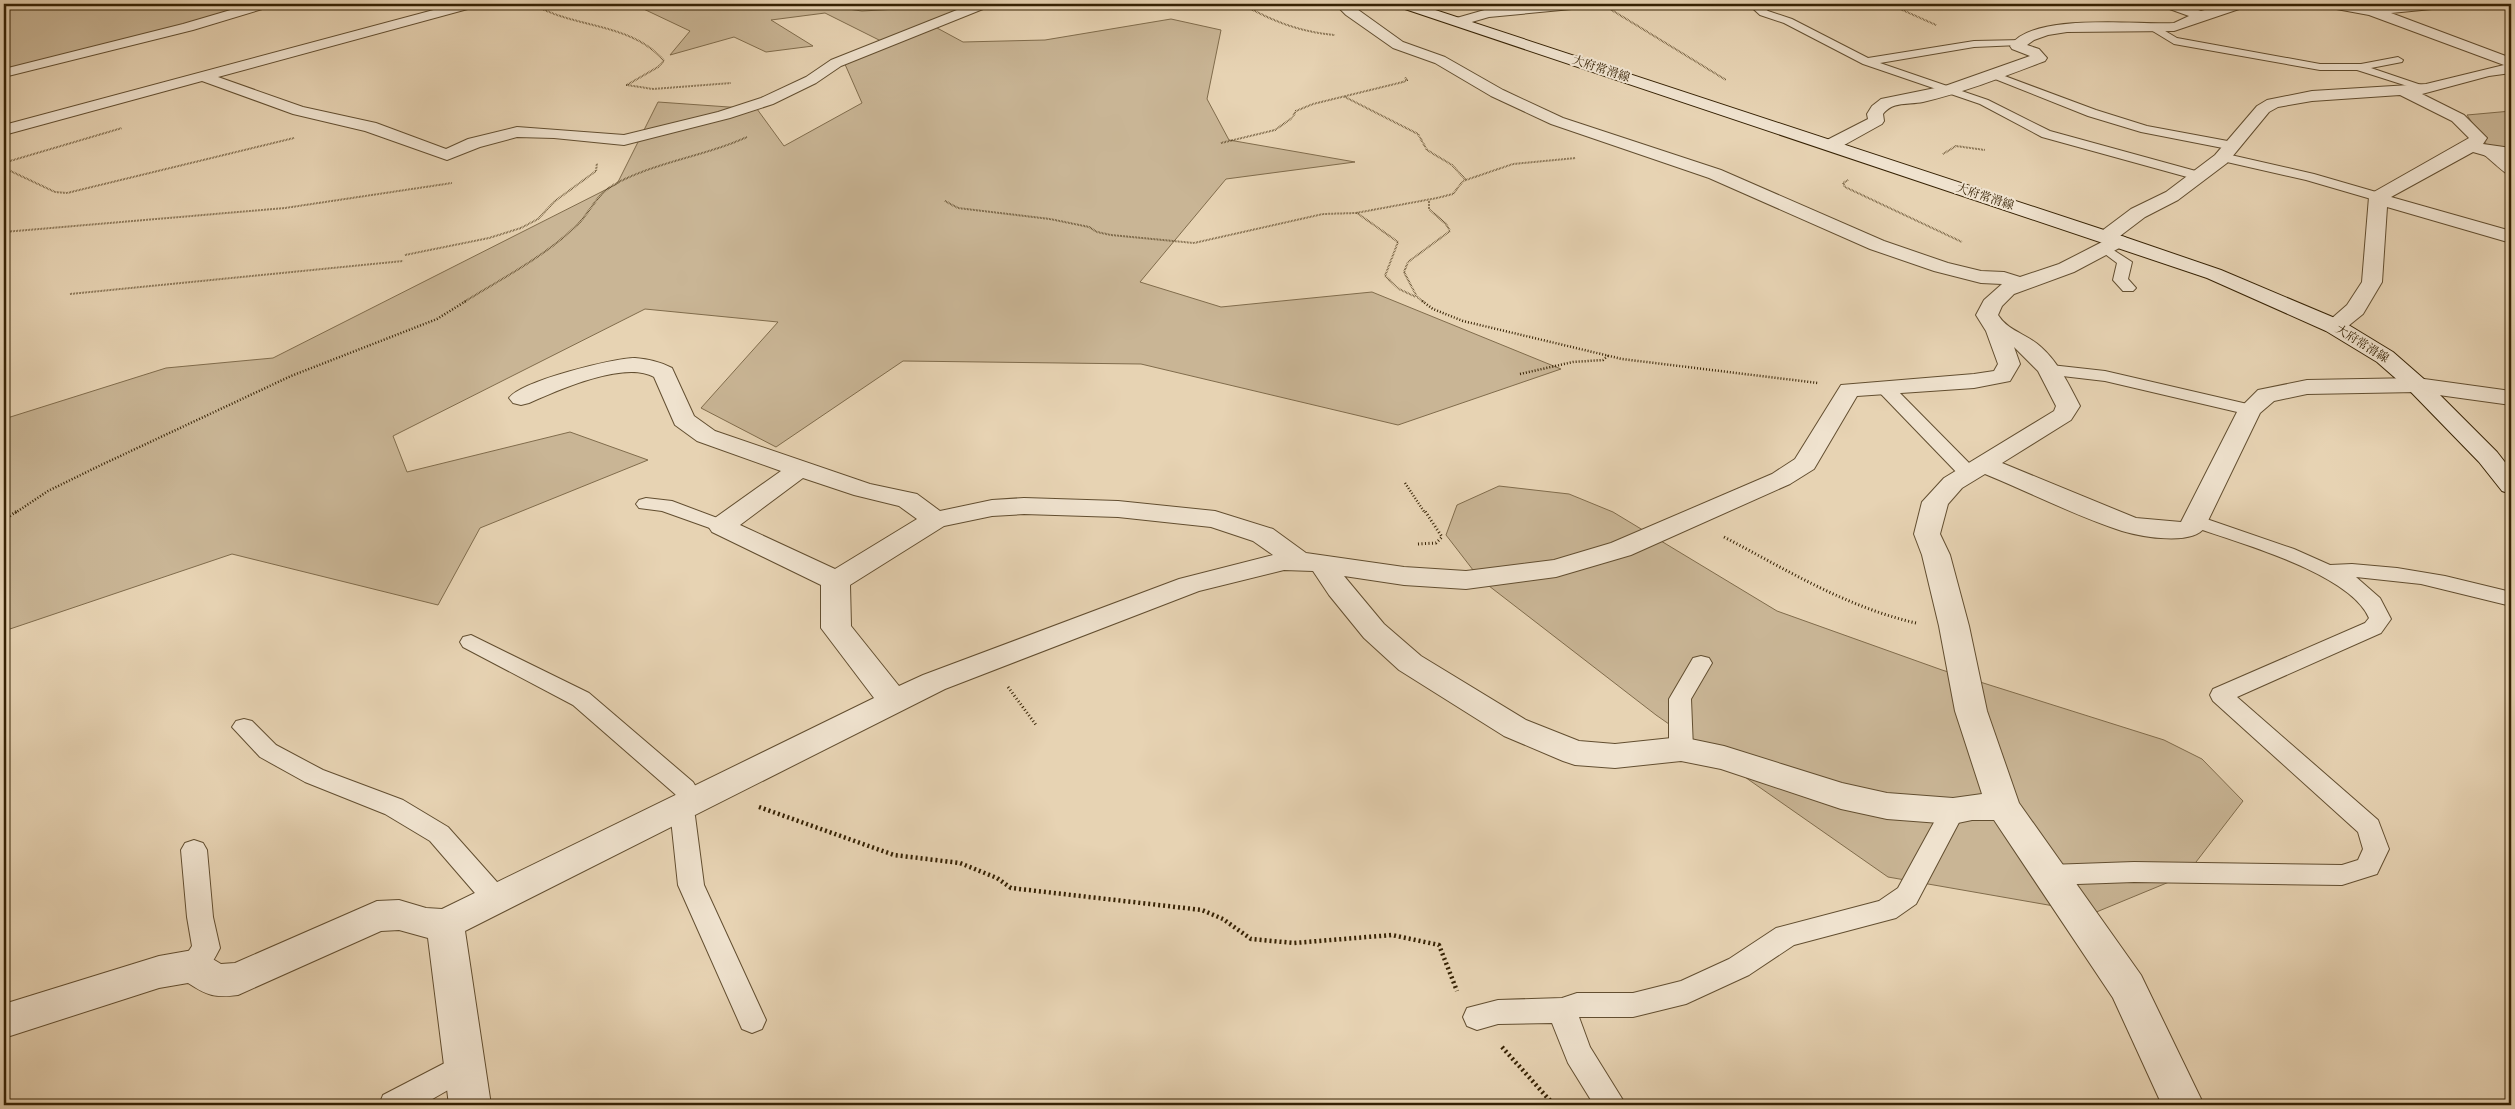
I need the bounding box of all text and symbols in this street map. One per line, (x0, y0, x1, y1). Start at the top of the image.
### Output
street label: 大府常滑線 (1570, 53, 1632, 85)
street label: 大府常滑線 (1954, 181, 2016, 213)
street label: 大府常滑線 (2333, 322, 2391, 366)

